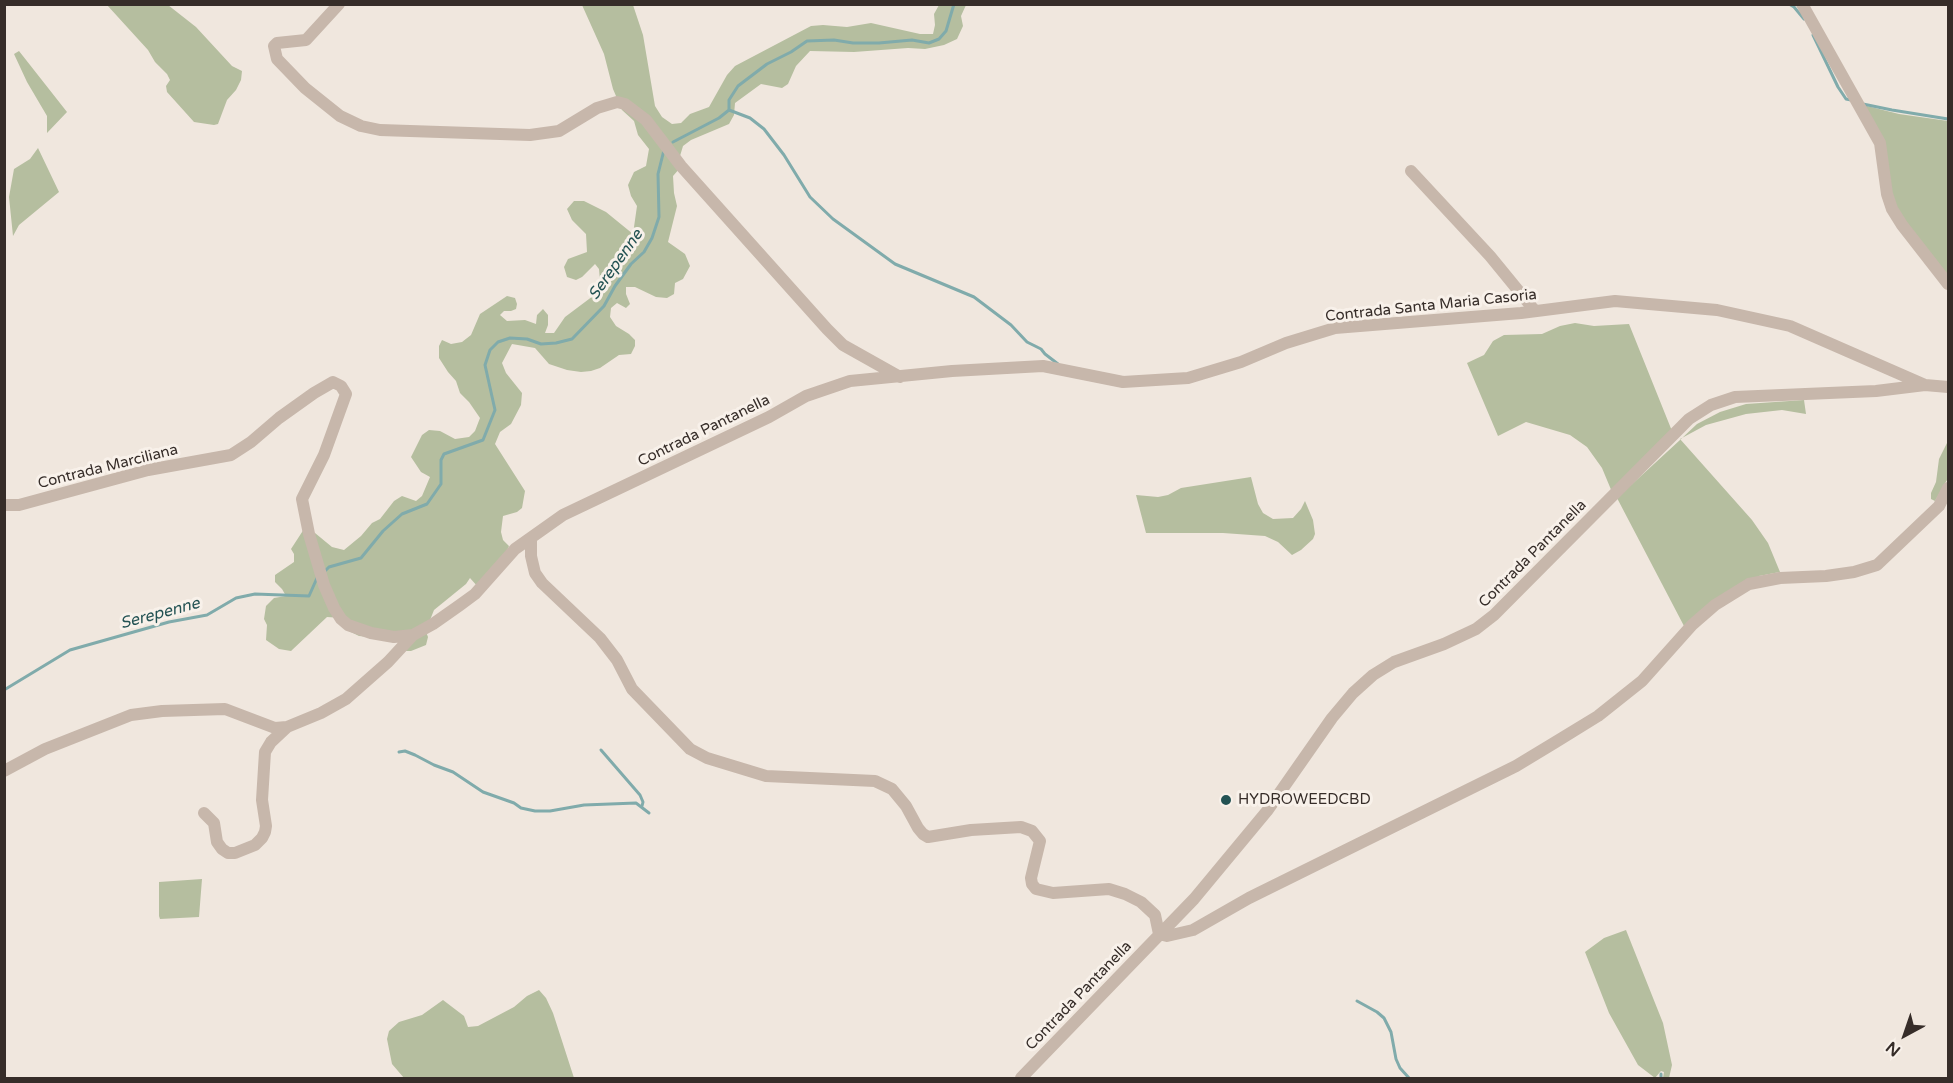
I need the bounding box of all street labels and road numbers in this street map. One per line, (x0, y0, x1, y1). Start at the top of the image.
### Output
street label: Contrada Santa Maria Casoria (1324, 286, 1538, 326)
street label: Contrada Pantanella (635, 391, 773, 471)
street label: Contrada Marciliana (36, 441, 180, 493)
street label: Contrada Pantanella (1475, 496, 1591, 612)
street label: Contrada Pantanella (1022, 938, 1136, 1054)

